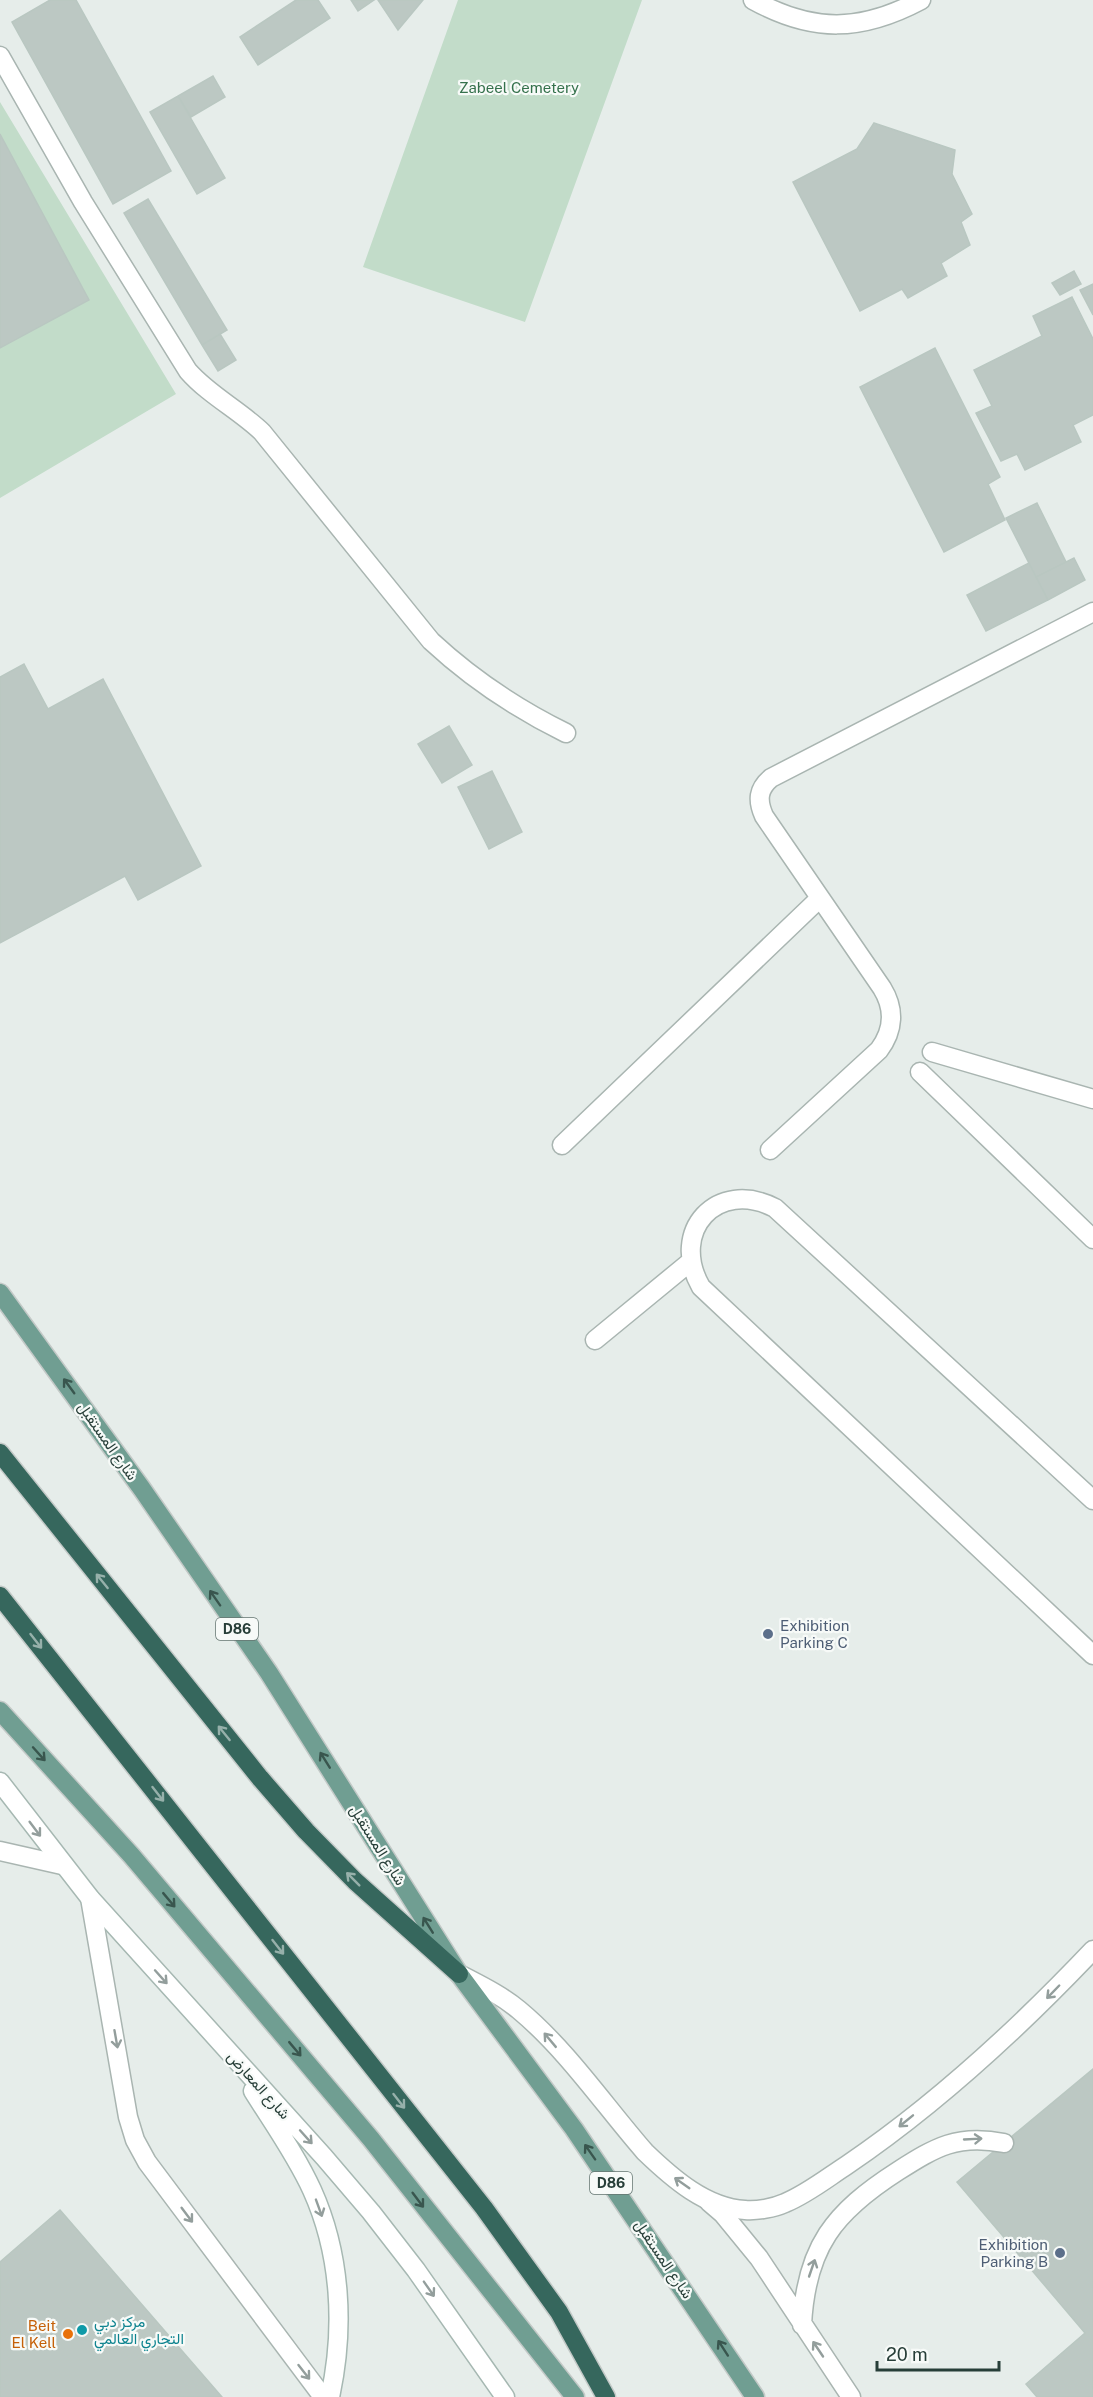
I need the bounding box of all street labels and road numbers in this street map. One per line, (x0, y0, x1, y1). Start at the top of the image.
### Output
street label: شارع المستقبل (72, 1399, 141, 1485)
road number: D86 (216, 1618, 258, 1640)
street label: شارع المستقبل (344, 1802, 409, 1890)
street label: شارع المعارض (222, 2048, 294, 2125)
road number: D86 (590, 2172, 632, 2194)
street label: شارع المستقبل (629, 2216, 697, 2303)

